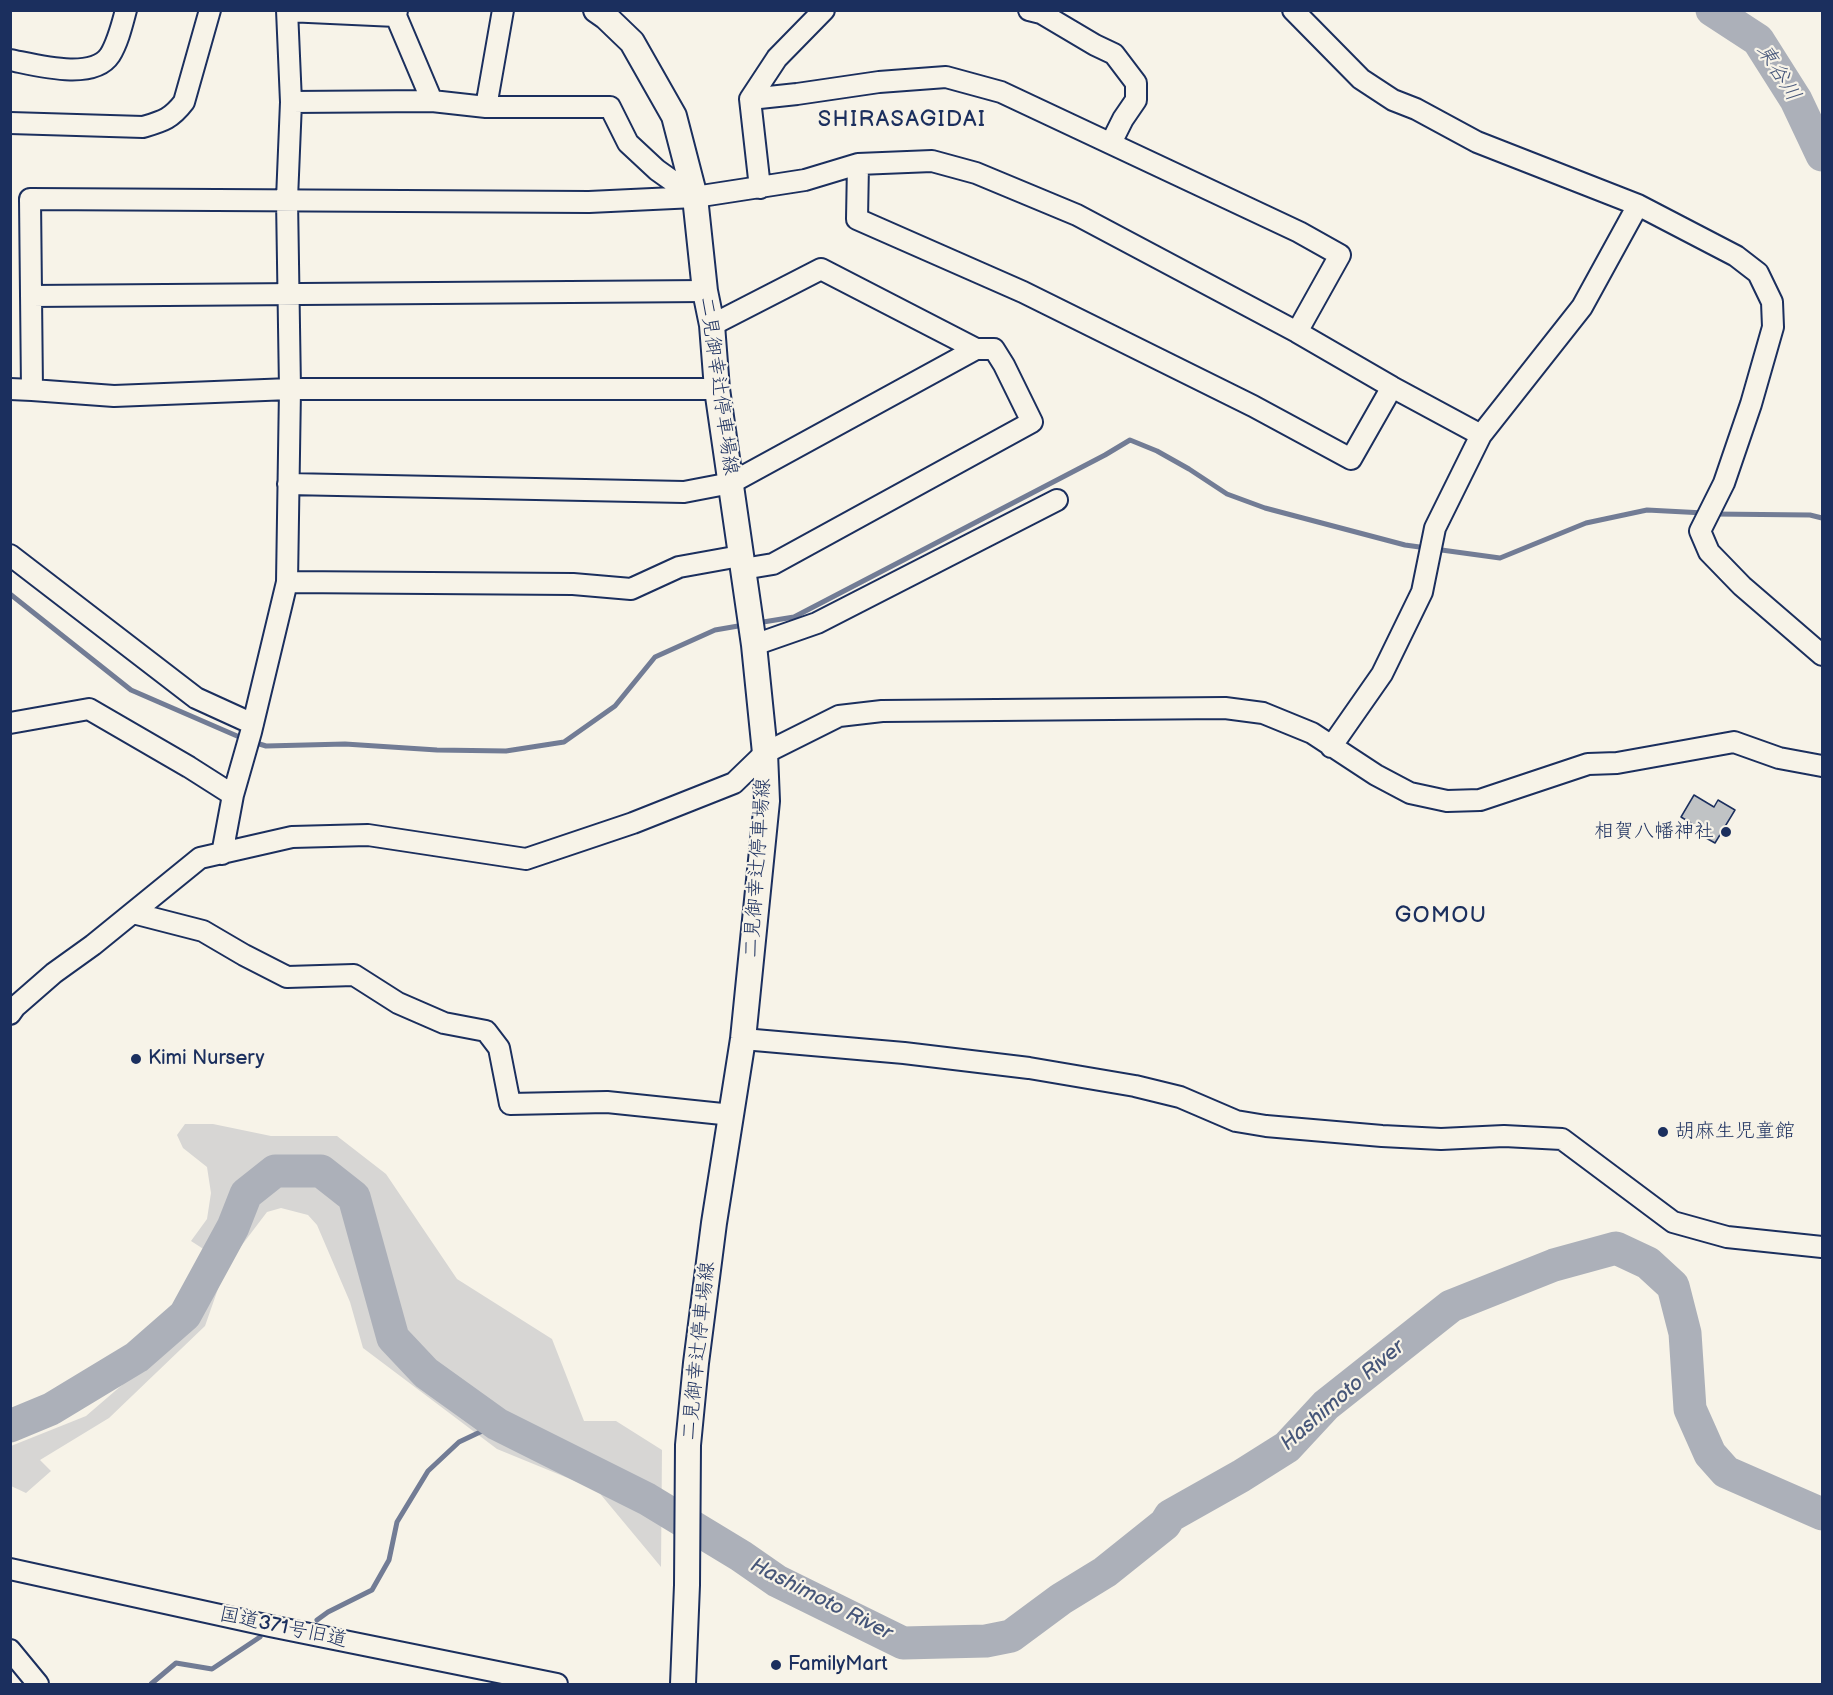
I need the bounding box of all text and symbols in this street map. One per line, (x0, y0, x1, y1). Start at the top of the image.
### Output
water label: 東谷川 (1751, 40, 1805, 106)
district label: SHIRASAGIDAI (818, 107, 986, 133)
street label: 二見御幸辻停車場線 (694, 295, 742, 477)
street label: 二見御幸辻停車場線 (740, 777, 776, 959)
place label: 相賀八幡神社 (1594, 820, 1714, 844)
marker: 相賀八幡神社 (1719, 825, 1733, 839)
district label: GOMOU (1395, 903, 1487, 929)
place label: Kimi Nursery (148, 1047, 265, 1071)
marker: Kimi Nursery (129, 1052, 143, 1066)
place label: 胡麻生児童館 (1675, 1120, 1795, 1144)
marker: 胡麻生児童館 (1656, 1125, 1670, 1139)
street label: 二見御幸辻停車場線 (678, 1260, 720, 1442)
water label: Hashimoto River (1276, 1335, 1410, 1457)
water label: Hashimoto River (746, 1553, 896, 1647)
street label: 国道371号旧道 (217, 1603, 349, 1653)
place label: FamilyMart (788, 1653, 888, 1677)
marker: FamilyMart (769, 1658, 783, 1672)

